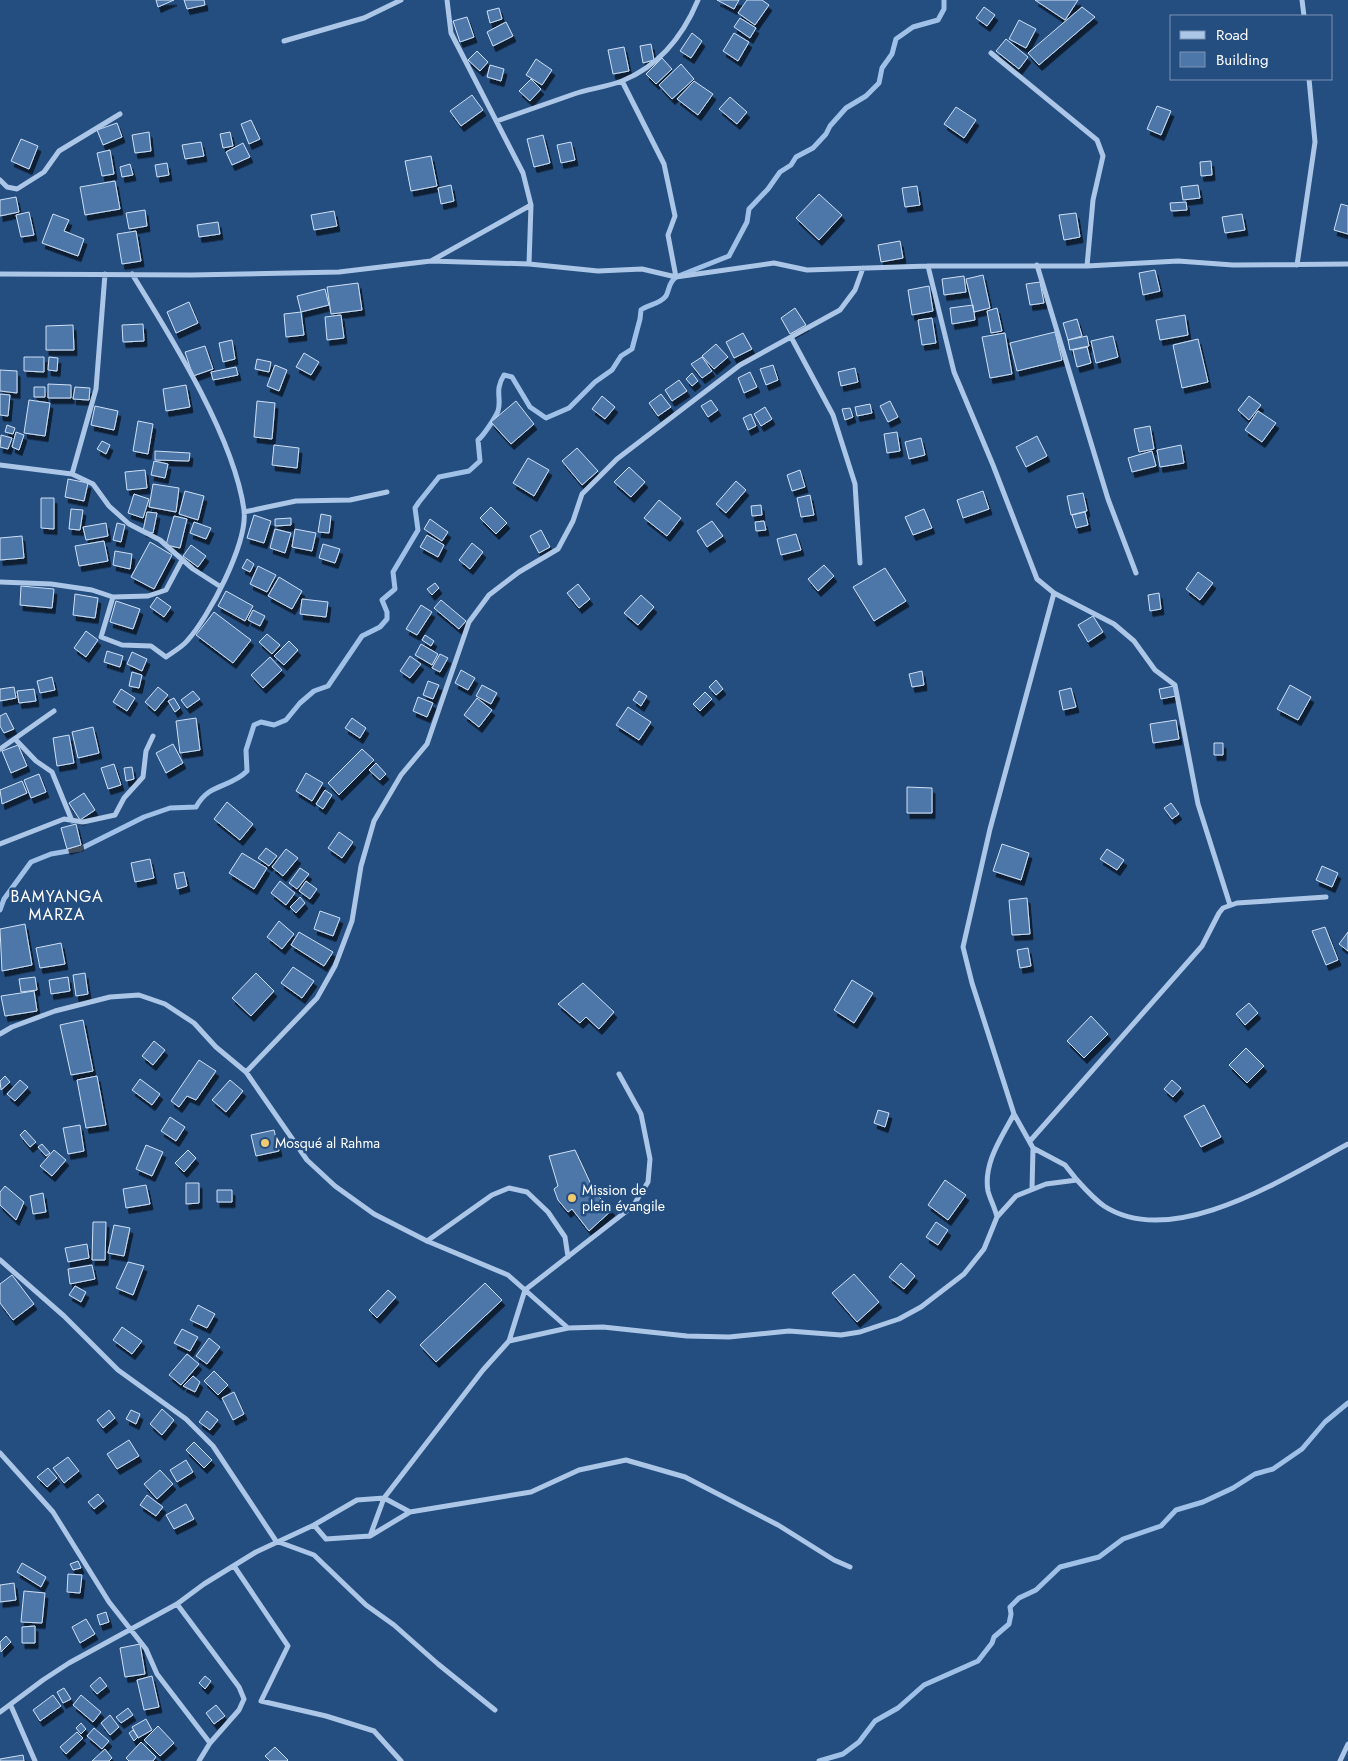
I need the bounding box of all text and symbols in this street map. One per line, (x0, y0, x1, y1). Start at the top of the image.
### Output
legend (1170, 15, 1333, 80)
text: Road (1216, 24, 1248, 46)
text: Building (1216, 49, 1268, 71)
district label: BAMYANGA MARZA (10, 885, 104, 926)
place label: Mosqué al Rahma (275, 1133, 380, 1153)
marker: Mosqué al Rahma (259, 1137, 271, 1149)
place label: Mission de plein évangile (582, 1180, 665, 1216)
marker: Mission de plein évangile (566, 1192, 578, 1204)

